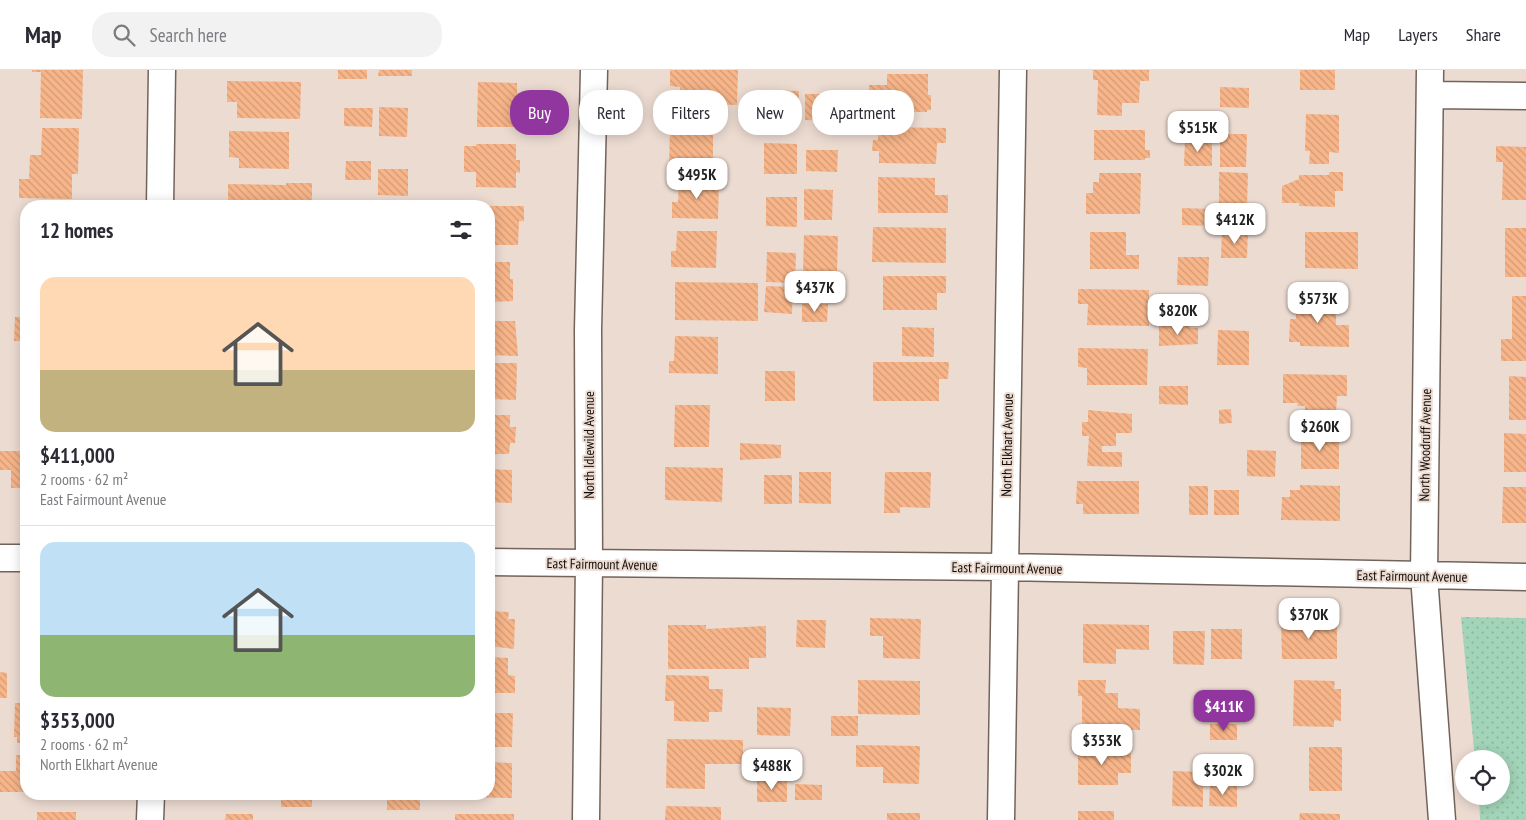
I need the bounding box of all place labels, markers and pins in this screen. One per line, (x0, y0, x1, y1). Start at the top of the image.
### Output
pin: $515K (1163, 111, 1233, 153)
pin: $495K (662, 158, 732, 200)
pin: $412K (1200, 202, 1270, 245)
pin: $437K (780, 270, 850, 313)
pin: $573K (1283, 282, 1353, 324)
pin: $820K (1143, 294, 1213, 336)
pin: $260K (1285, 410, 1355, 452)
pin: $370K (1274, 598, 1344, 640)
pin: $411K (1189, 690, 1259, 732)
pin: $353K (1067, 724, 1137, 766)
pin: $488K (737, 748, 807, 791)
pin: $302K (1188, 754, 1258, 796)

